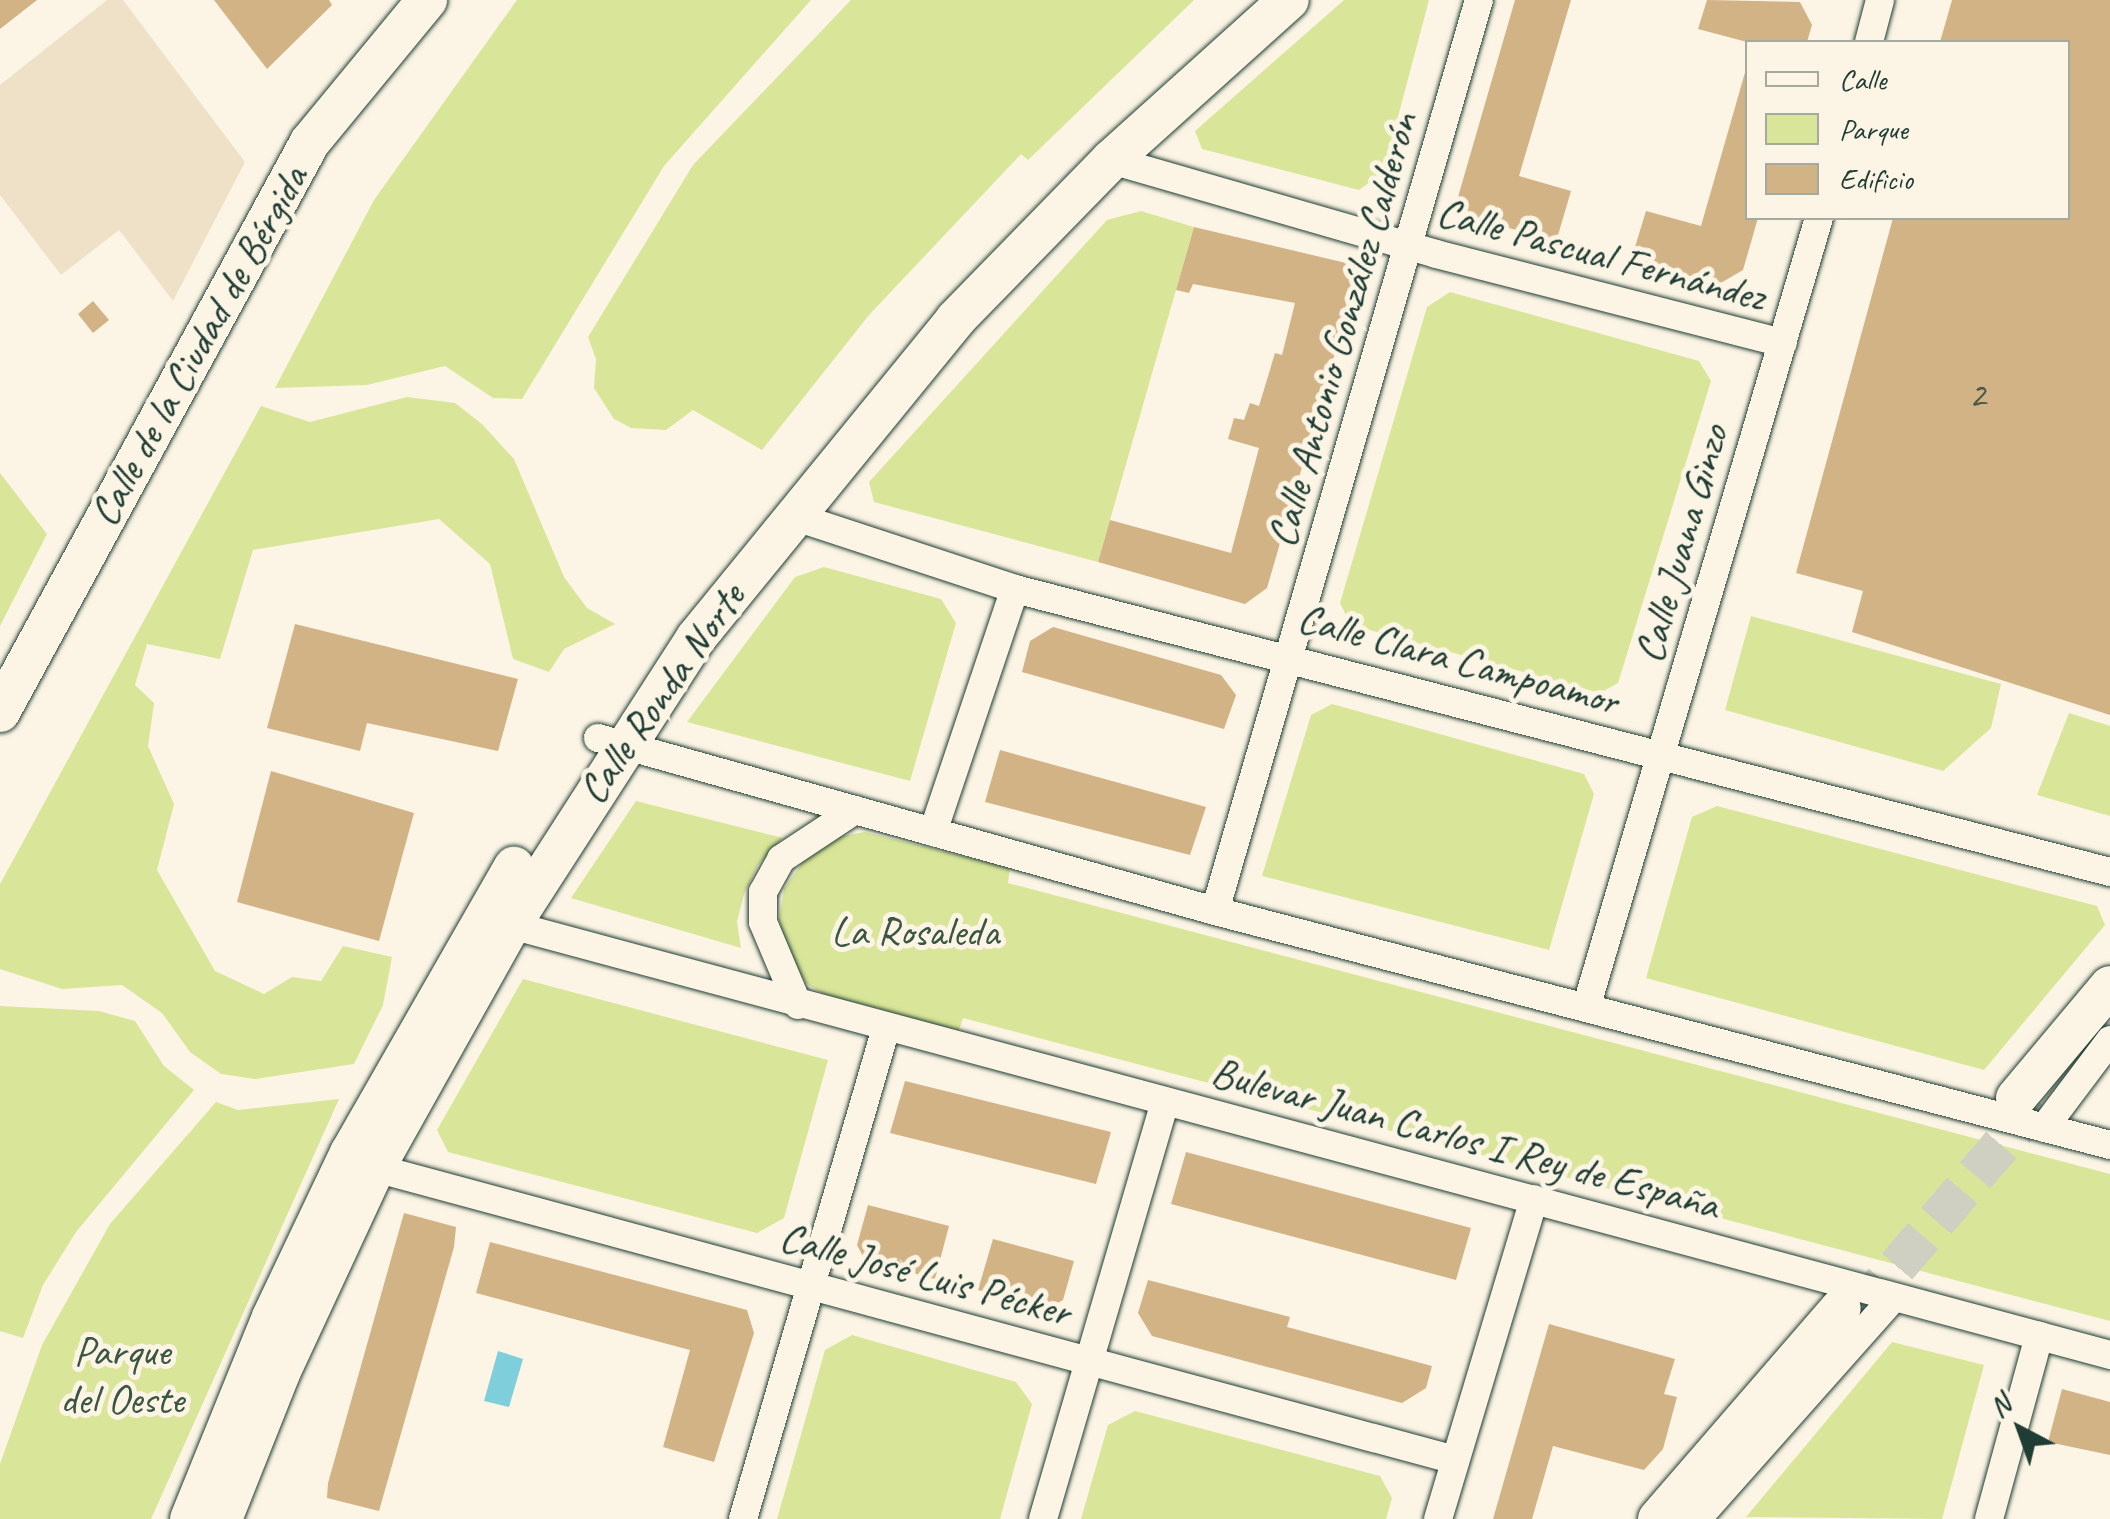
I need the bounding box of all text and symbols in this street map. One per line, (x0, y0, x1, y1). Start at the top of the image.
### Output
legend (1745, 40, 2070, 220)
text: Calle (1839, 60, 1886, 98)
street label: Calle Antonio González Calderón (1257, 107, 1429, 553)
text: Parque (1839, 110, 1908, 148)
street label: Calle de la Ciudad de Bérgida (79, 158, 319, 534)
text: Edificio (1839, 160, 1913, 198)
street label: Calle Pascual Fernández (1431, 187, 1771, 323)
house number: 2 (1968, 372, 1986, 418)
street label: Calle Juana Ginzo (1624, 420, 1740, 668)
street label: Calle Ronda Norte (567, 574, 757, 814)
street label: Calle Clara Campoamor (1294, 593, 1622, 727)
park label: La Rosaleda (830, 907, 1000, 957)
street label: Bulevar Juan Carlos I Rey de España (1206, 1047, 1724, 1231)
street label: Calle José Luis Pécker (775, 1212, 1075, 1338)
park label: Parque del Oeste (60, 1327, 184, 1425)
north arrow (1970, 1379, 2070, 1479)
text: N (1982, 1387, 2018, 1425)

